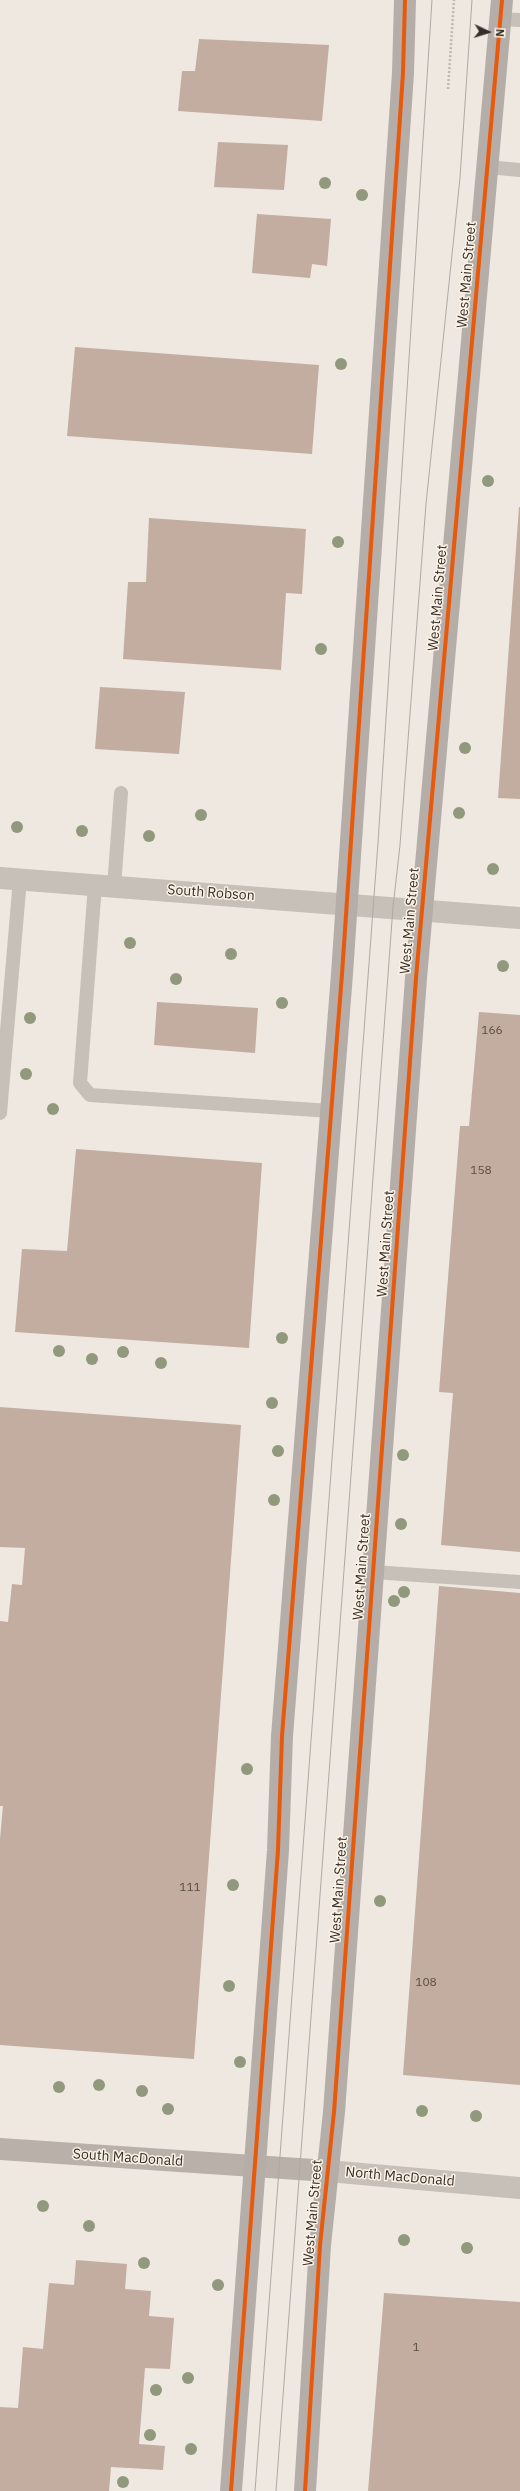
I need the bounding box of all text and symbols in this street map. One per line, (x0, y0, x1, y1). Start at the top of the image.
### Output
north arrow (468, 12, 508, 52)
text: N (493, 28, 507, 37)
street label: West Main Street (454, 221, 480, 329)
street label: West Main Street (425, 544, 451, 652)
street label: West Main Street (397, 867, 423, 975)
street label: South Robson (167, 882, 255, 904)
house number: 166 (481, 1024, 503, 1038)
house number: 158 (470, 1164, 492, 1178)
street label: West Main Street (374, 1190, 398, 1298)
street label: West Main Street (350, 1513, 374, 1621)
street label: West Main Street (327, 1836, 351, 1944)
house number: 111 (179, 1881, 201, 1895)
house number: 108 (415, 1976, 437, 1990)
street label: South MacDonald (72, 2146, 184, 2170)
street label: West Main Street (300, 2159, 326, 2267)
street label: North MacDonald (345, 2164, 455, 2190)
house number: 1 (412, 2341, 420, 2355)

